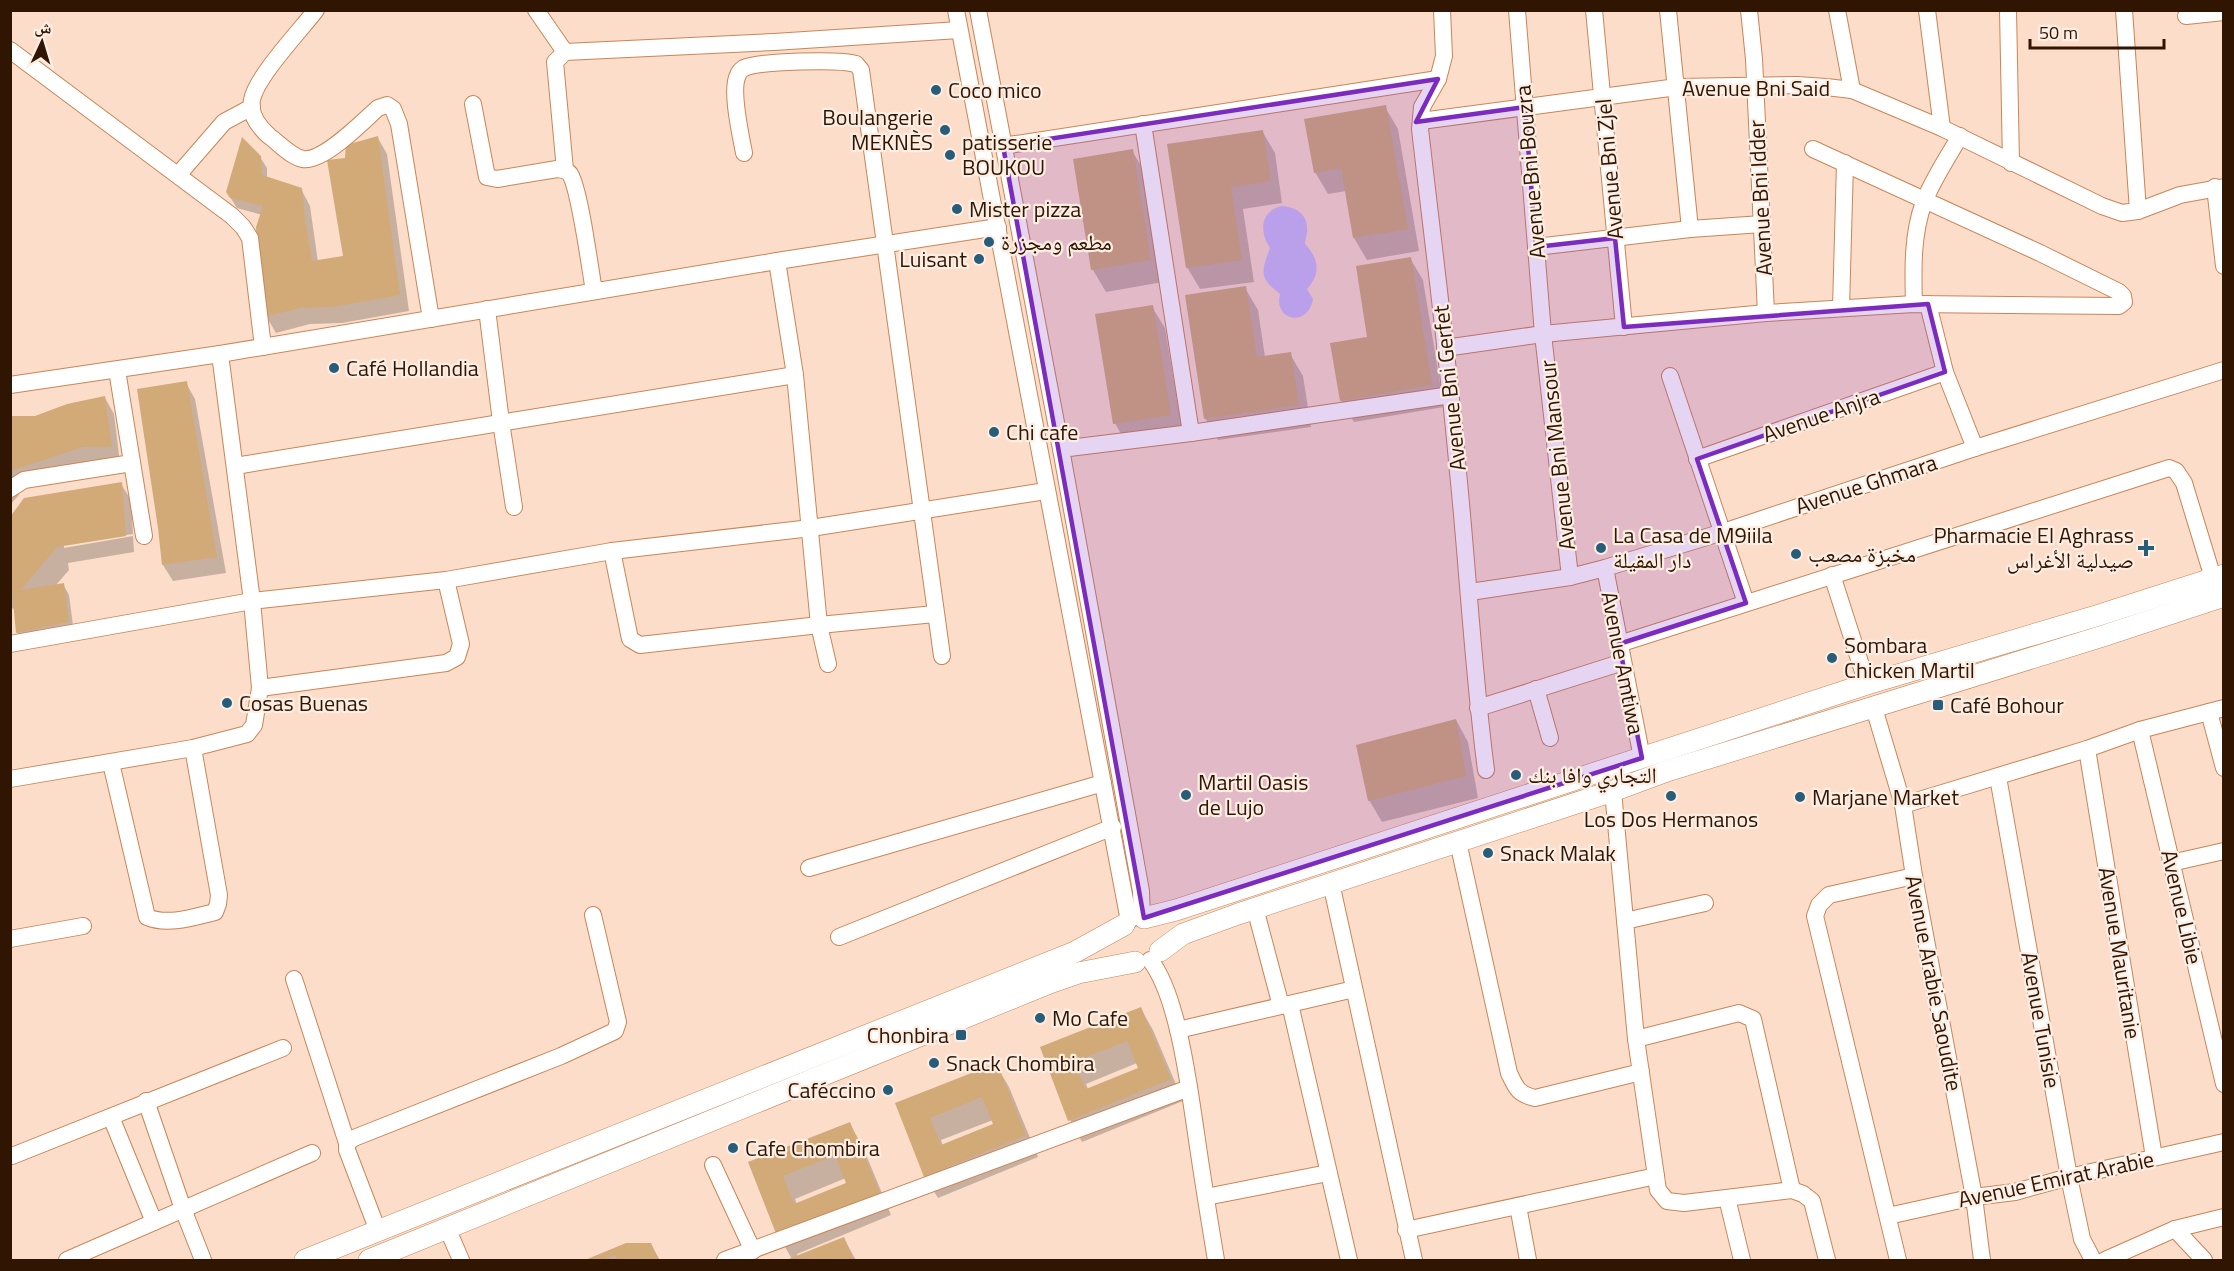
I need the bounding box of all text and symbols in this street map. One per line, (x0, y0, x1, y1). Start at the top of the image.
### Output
north arrow (12, 12, 72, 72)
scale bar (2030, 12, 2164, 50)
text: ش (34, 14, 52, 40)
text: 50 m (2039, 19, 2078, 46)
street label: Avenue Bni Said (1682, 71, 1830, 105)
place label: Coco mico (948, 73, 1042, 107)
marker: Coco mico (929, 83, 943, 97)
street label: Avenue Bni Bouzra (1505, 84, 1555, 260)
street label: Avenue Bni Zjel (1586, 97, 1632, 241)
place label: Boulangerie MEKNÈS (822, 100, 933, 159)
street label: Avenue Bni Idder (1739, 119, 1781, 277)
marker: Boulangerie MEKNÈS (938, 123, 952, 137)
place label: patisserie BOUKOU (962, 125, 1052, 184)
marker: patisserie BOUKOU (943, 148, 957, 162)
place label: Mister pizza (969, 192, 1081, 226)
marker: Mister pizza (950, 202, 964, 216)
place label: مطعم ومجزرة (1001, 225, 1112, 259)
marker: مطعم ومجزرة (982, 235, 996, 249)
place label: Luisant (899, 242, 967, 276)
marker: Luisant (972, 252, 986, 266)
street label: Avenue Bni Gerfet (1423, 303, 1475, 473)
place label: Café Hollandia (346, 351, 479, 385)
street label: Avenue Bni Mansour (1530, 358, 1584, 552)
marker: Café Hollandia (327, 361, 341, 375)
street label: Avenue Anjra (1758, 379, 1884, 451)
place label: Chi cafe (1006, 415, 1078, 449)
marker: Chi cafe (987, 425, 1001, 439)
street label: Avenue Ghmara (1791, 445, 1941, 523)
place label: La Casa de M9iila دار المقيلة (1613, 518, 1773, 577)
place label: Pharmacie El Aghrass صيدلية الأغراس (1934, 518, 2134, 577)
place label: مخبزة مصعب (1808, 537, 1916, 571)
marker: La Casa de M9iila دار المقيلة (1594, 541, 1608, 555)
marker: Pharmacie El Aghrass صيدلية الأغراس (2139, 541, 2153, 555)
marker: مخبزة مصعب (1789, 547, 1803, 561)
street label: Avenue Amtiwa (1592, 588, 1654, 738)
place label: Sombara Chicken Martil (1844, 628, 1975, 687)
marker: Sombara Chicken Martil (1825, 651, 1839, 665)
place label: Cosas Buenas (239, 686, 368, 720)
place label: Café Bohour (1950, 688, 2064, 722)
marker: Cosas Buenas (220, 696, 234, 710)
marker: Café Bohour (1931, 698, 1945, 712)
place label: التجاري وافا بنك (1528, 758, 1657, 793)
place label: Martil Oasis de Lujo (1198, 765, 1308, 824)
marker: التجاري وافا بنك (1509, 768, 1523, 782)
place label: Marjane Market (1812, 780, 1959, 814)
marker: Martil Oasis de Lujo (1179, 788, 1193, 802)
marker: Los Dos Hermanos (1664, 789, 1678, 803)
marker: Marjane Market (1793, 790, 1807, 804)
place label: Los Dos Hermanos (1584, 802, 1758, 836)
place label: Snack Malak (1500, 836, 1616, 870)
marker: Snack Malak (1481, 846, 1495, 860)
street label: Avenue Libie (2152, 846, 2212, 968)
street label: Avenue Mauritanie (2090, 865, 2150, 1041)
street label: Avenue Arabie Saoudite (1896, 872, 1972, 1094)
street label: Avenue Tunisie (2012, 949, 2070, 1091)
place label: Mo Cafe (1052, 1001, 1128, 1035)
marker: Mo Cafe (1033, 1011, 1047, 1025)
place label: Chonbira (867, 1018, 949, 1052)
marker: Chonbira (954, 1028, 968, 1042)
place label: Snack Chombira (946, 1046, 1095, 1080)
marker: Snack Chombira (927, 1056, 941, 1070)
place label: Caféccino (788, 1073, 876, 1107)
marker: Caféccino (881, 1083, 895, 1097)
place label: Cafe Chombira (745, 1131, 880, 1165)
marker: Cafe Chombira (726, 1141, 740, 1155)
street label: Avenue Emirat Arabie (1955, 1142, 2157, 1216)

